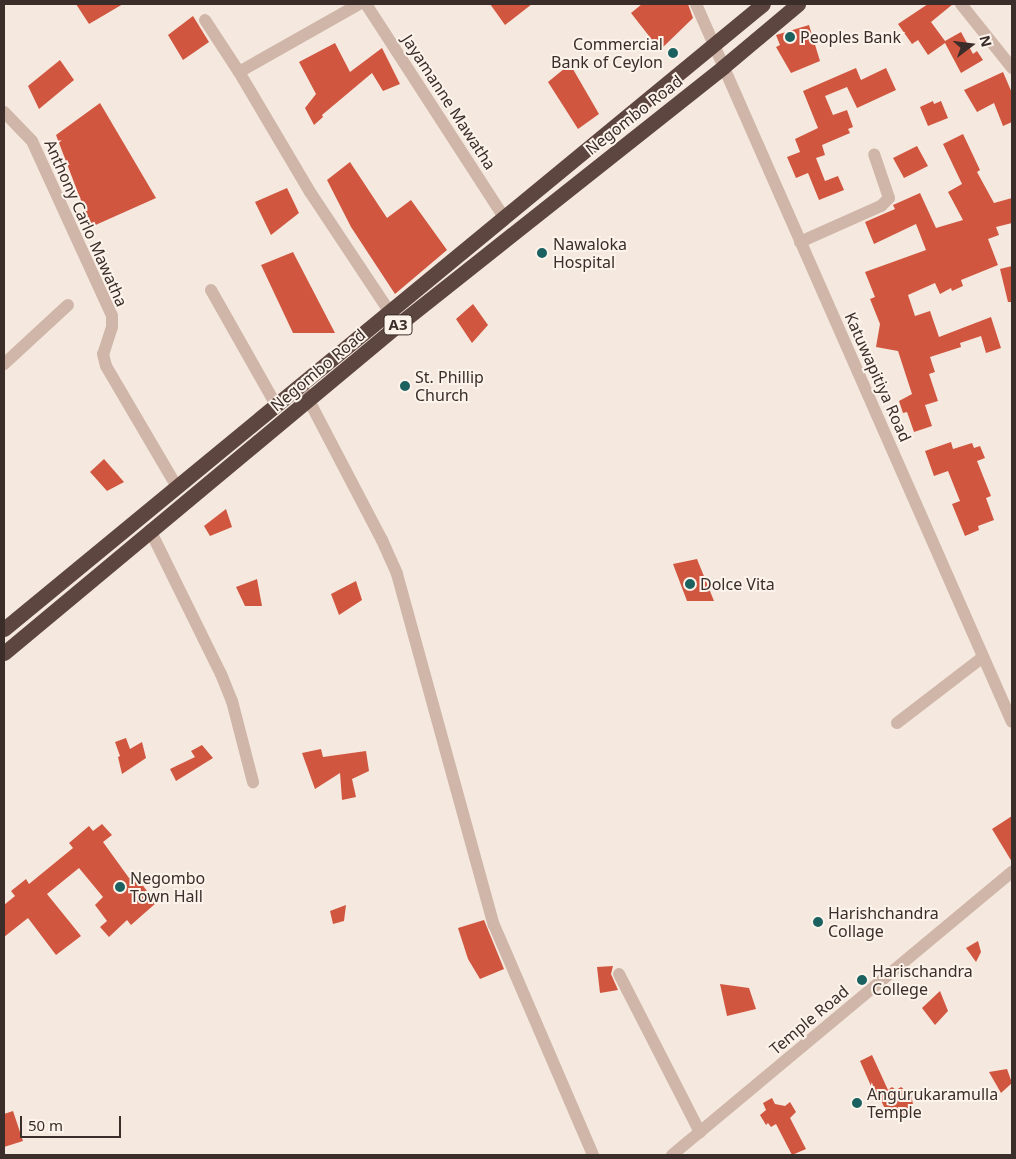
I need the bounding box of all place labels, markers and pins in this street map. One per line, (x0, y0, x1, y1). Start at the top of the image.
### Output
place label: Peoples Bank (800, 27, 901, 47)
marker: Peoples Bank (784, 31, 796, 43)
place label: Commercial Bank of Ceylon (551, 34, 663, 72)
marker: Commercial Bank of Ceylon (667, 47, 679, 59)
place label: Nawaloka Hospital (553, 234, 627, 272)
marker: Nawaloka Hospital (535, 246, 549, 260)
place label: St. Phillip Church (415, 367, 484, 405)
marker: St. Phillip Church (399, 380, 411, 392)
place label: Dolce Vita (700, 574, 775, 594)
marker: Dolce Vita (684, 578, 696, 590)
place label: Negombo Town Hall (130, 868, 205, 906)
marker: Negombo Town Hall (114, 881, 126, 893)
place label: Harishchandra Collage (828, 903, 939, 941)
marker: Harishchandra Collage (812, 916, 824, 928)
place label: Harischandra College (872, 961, 973, 999)
marker: Harischandra College (856, 974, 868, 986)
place label: Angurukaramulla Temple (867, 1084, 998, 1122)
marker: Angurukaramulla Temple (851, 1097, 863, 1109)

